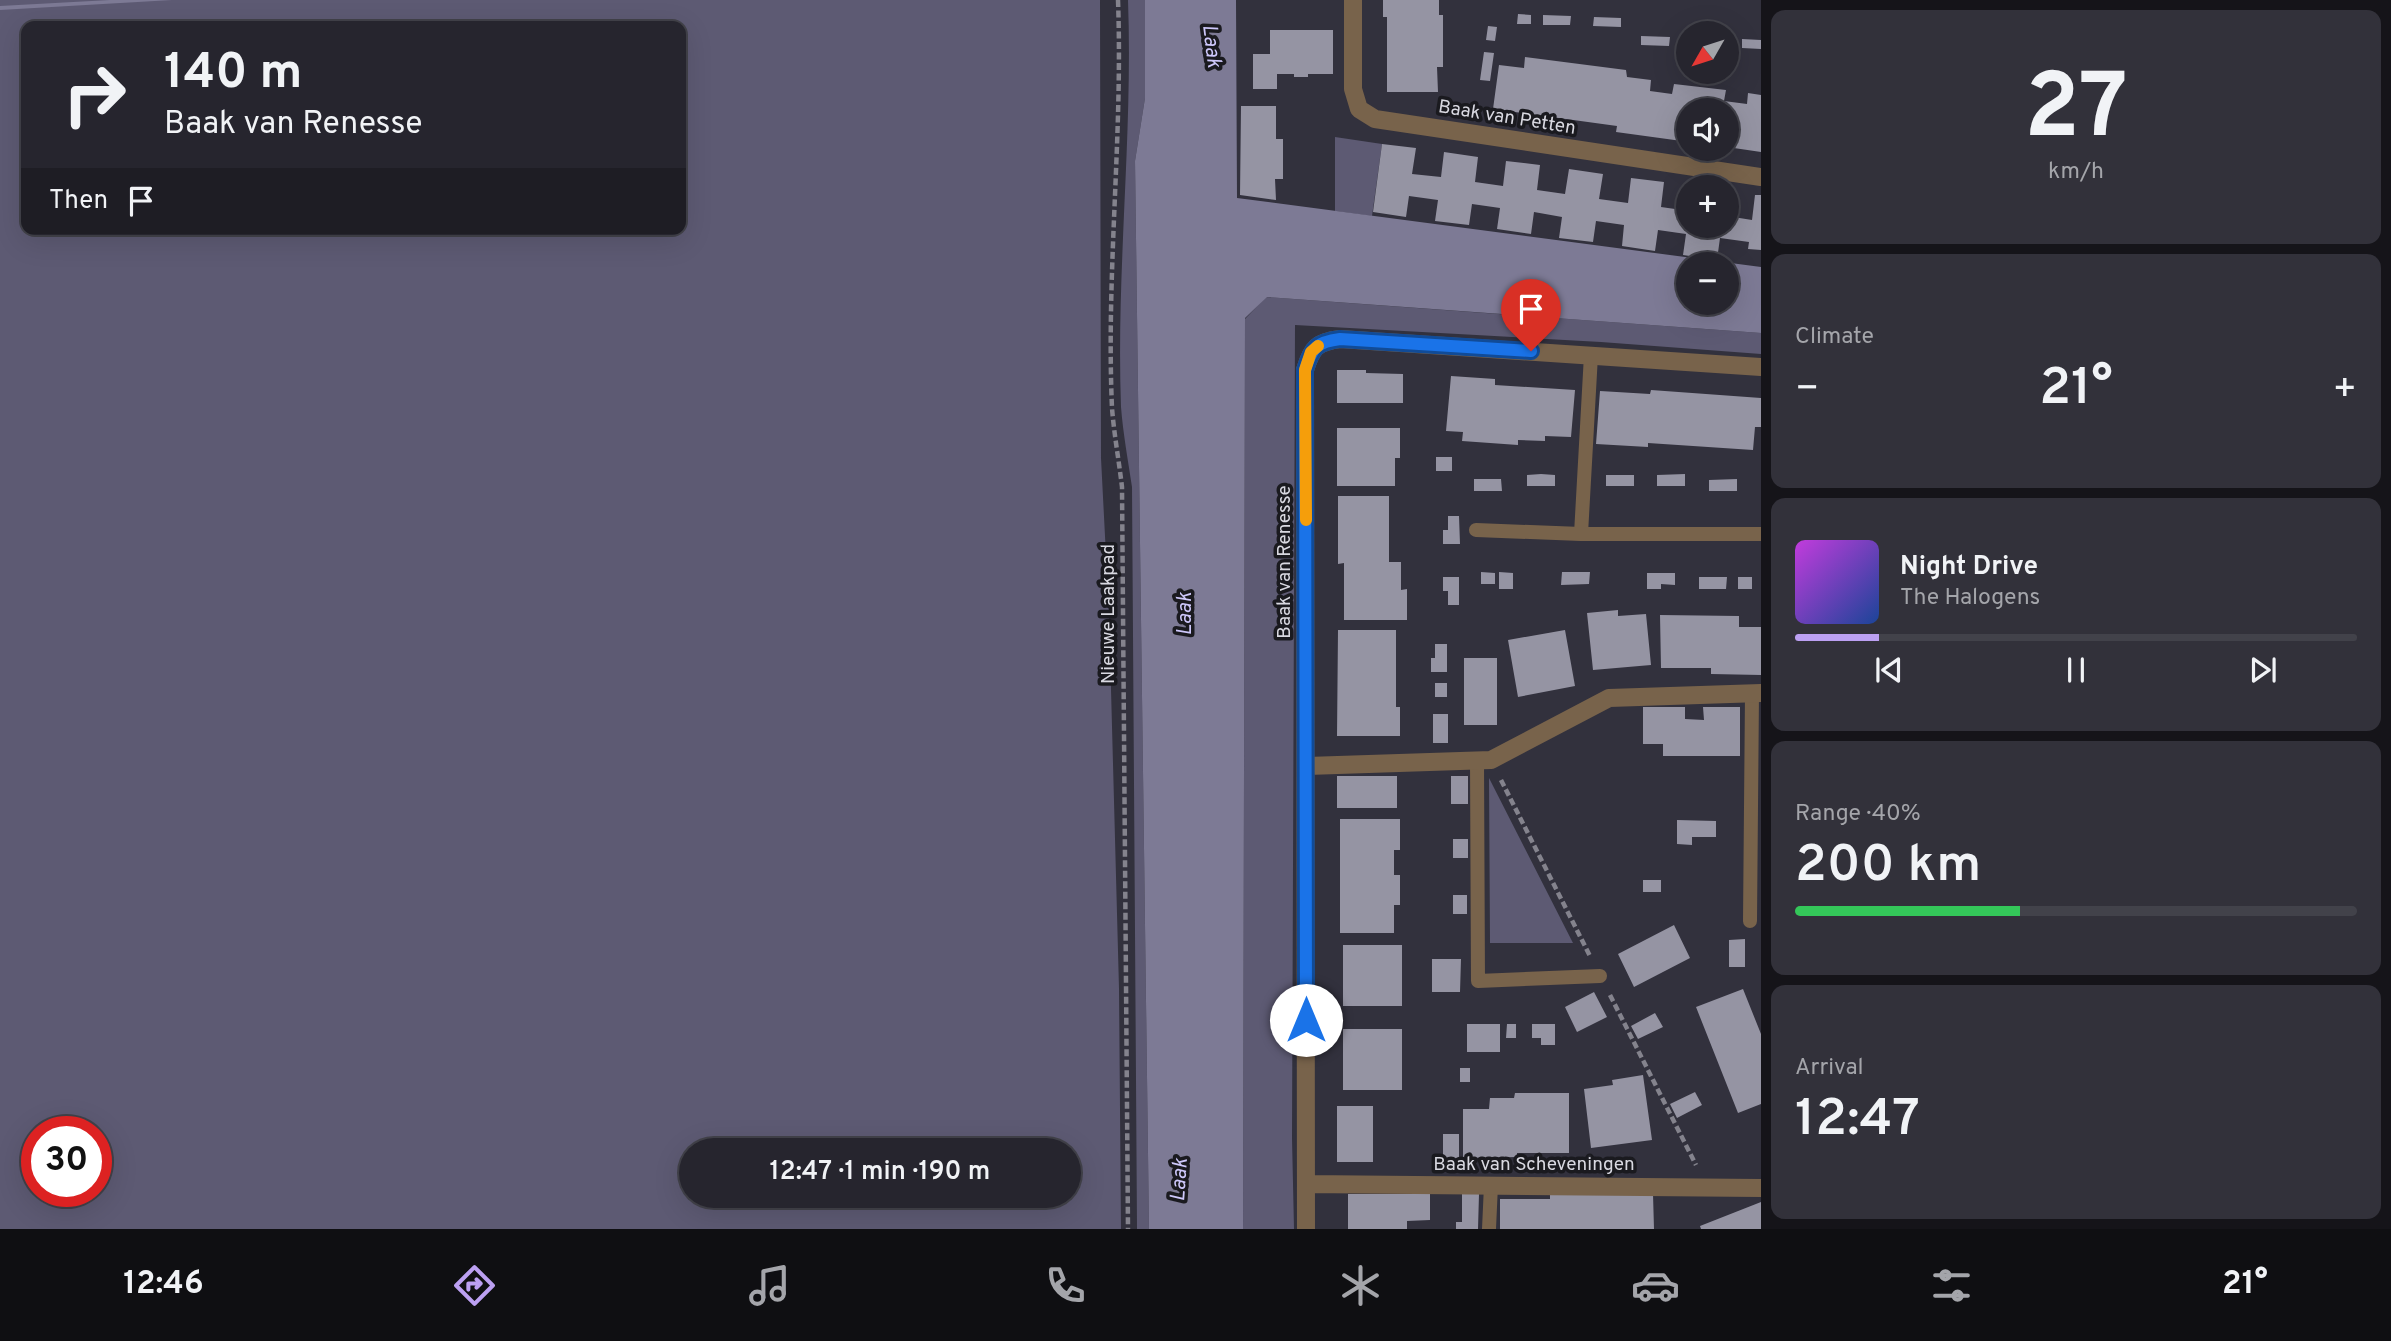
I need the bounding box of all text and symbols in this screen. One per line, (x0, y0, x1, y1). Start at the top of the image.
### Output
north arrow (1676, 21, 1740, 84)
map controls (1676, 21, 1739, 315)
water label: Laak (1195, 23, 1227, 70)
text: 140 m (164, 44, 303, 106)
icon: right (49, 49, 140, 140)
text: 27 (2024, 55, 2128, 170)
street label: Baak van Petten (1436, 95, 1578, 141)
button: sound (1676, 98, 1739, 161)
text: Baak van Renesse (164, 105, 422, 145)
text: km/h (2048, 158, 2104, 187)
button: + (1676, 175, 1739, 238)
icon: arrive (122, 182, 160, 220)
text: Then (49, 185, 108, 218)
button: − (1676, 252, 1739, 315)
pin (1501, 279, 1561, 351)
icon: arrive (1512, 290, 1550, 328)
text: Climate (1795, 323, 1874, 352)
text: 21° (2039, 357, 2113, 423)
text: − (1795, 366, 1820, 415)
text: + (2332, 366, 2357, 415)
street label: Baak van Renesse (1273, 485, 1297, 639)
street label: Nieuwe Laakpad (1097, 544, 1121, 684)
text: Night Drive (1900, 551, 2038, 584)
text: The Halogens (1900, 584, 2040, 613)
water label: Laak (1172, 592, 1199, 636)
icon: previous (1870, 651, 1908, 689)
icon: pause (2057, 651, 2095, 689)
icon: next (2244, 651, 2282, 689)
text: Range · 40% (1795, 800, 1921, 829)
text: 200 km (1795, 834, 1981, 900)
position arrow (1269, 983, 1343, 1057)
text: Arrival (1795, 1054, 1864, 1083)
text: 12:47 (1795, 1088, 1920, 1154)
speed limit sign: 30 (21, 1116, 112, 1207)
street label: Baak van Scheveningen (1433, 1153, 1635, 1177)
text: 12:47 · 1 min · 190 m (770, 1156, 990, 1189)
water label: Laak (1165, 1157, 1195, 1203)
icon: directions (450, 1261, 499, 1310)
icon: music (745, 1261, 794, 1310)
icon: phone (1041, 1261, 1090, 1310)
icon: climate (1336, 1261, 1385, 1310)
icon: car (1631, 1261, 1680, 1310)
icon: filters (1927, 1261, 1976, 1310)
text: 12:46 (123, 1265, 204, 1305)
text: 21° (2222, 1265, 2268, 1305)

